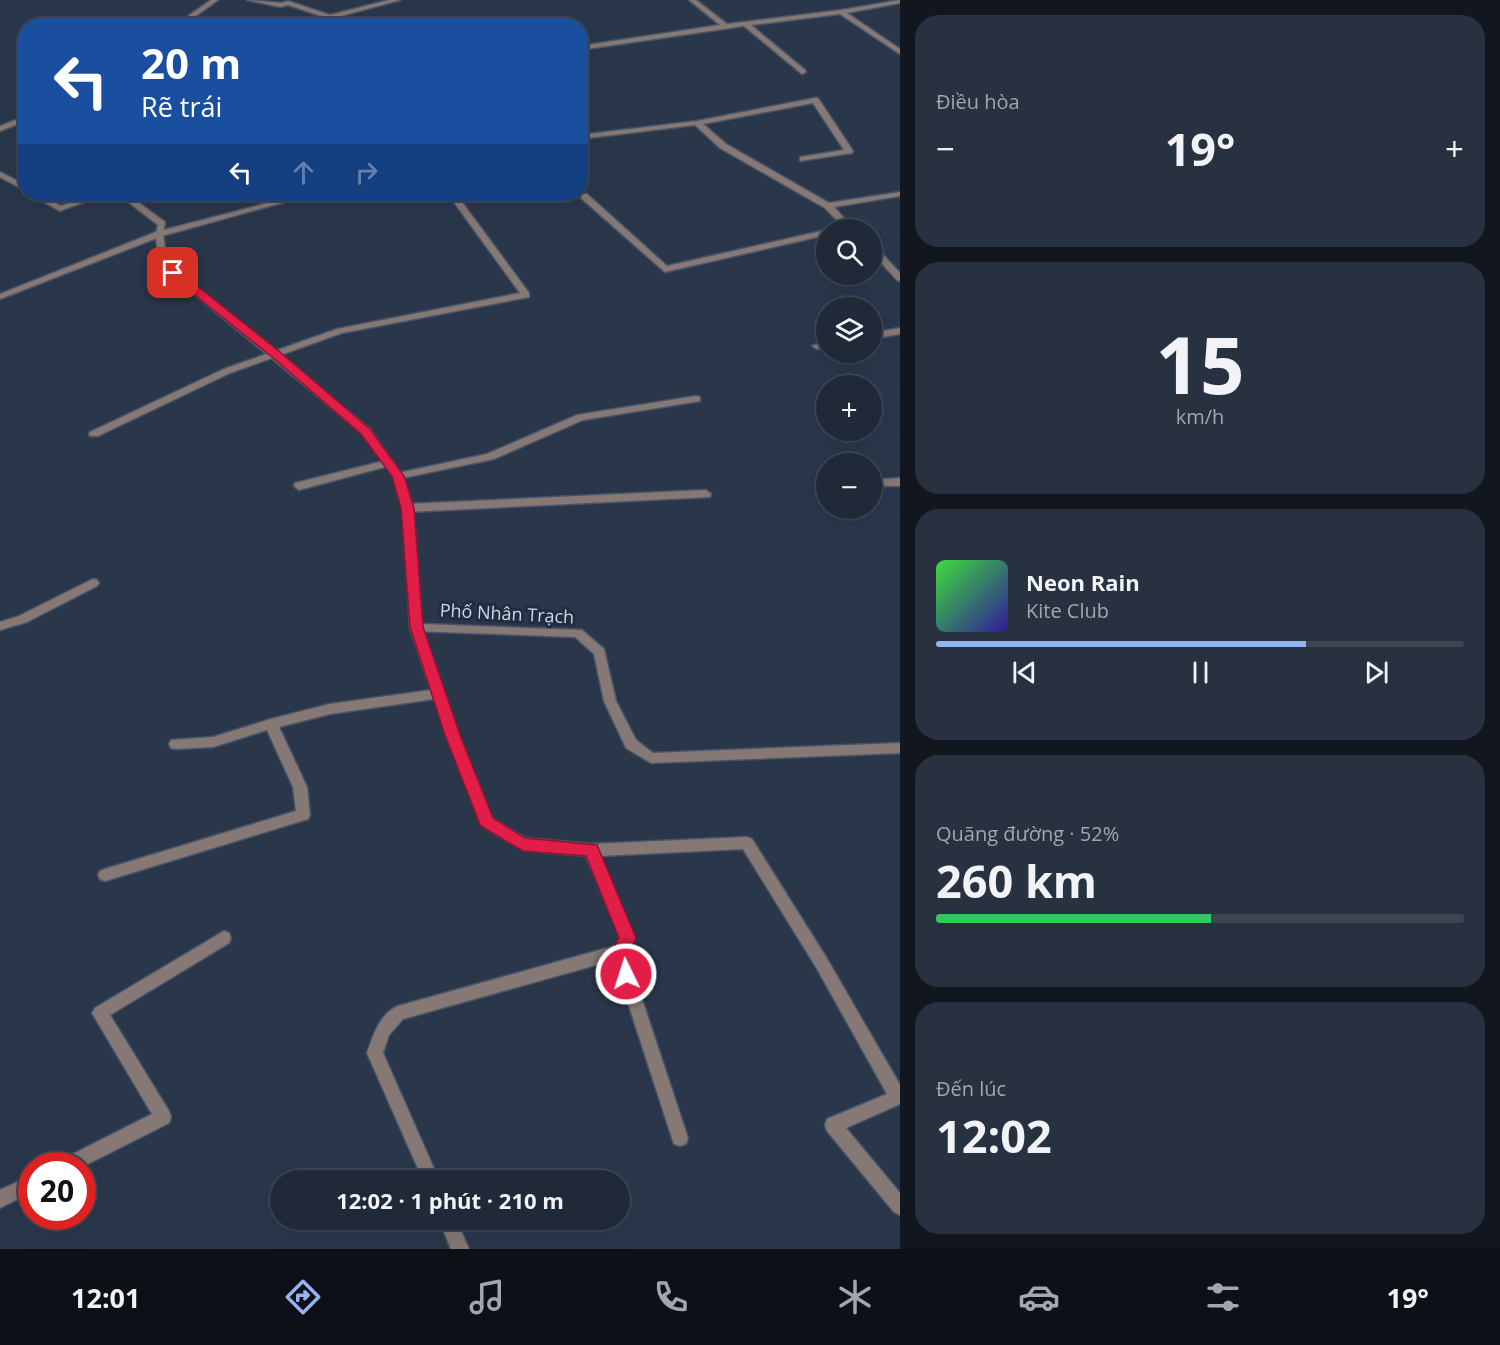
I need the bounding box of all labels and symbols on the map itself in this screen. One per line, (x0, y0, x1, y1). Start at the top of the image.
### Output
pin (147, 247, 198, 298)
street label: Phố Nhân Trạch (439, 597, 575, 629)
position arrow (594, 942, 658, 1006)
speed limit sign: 20 (18, 1152, 96, 1230)

